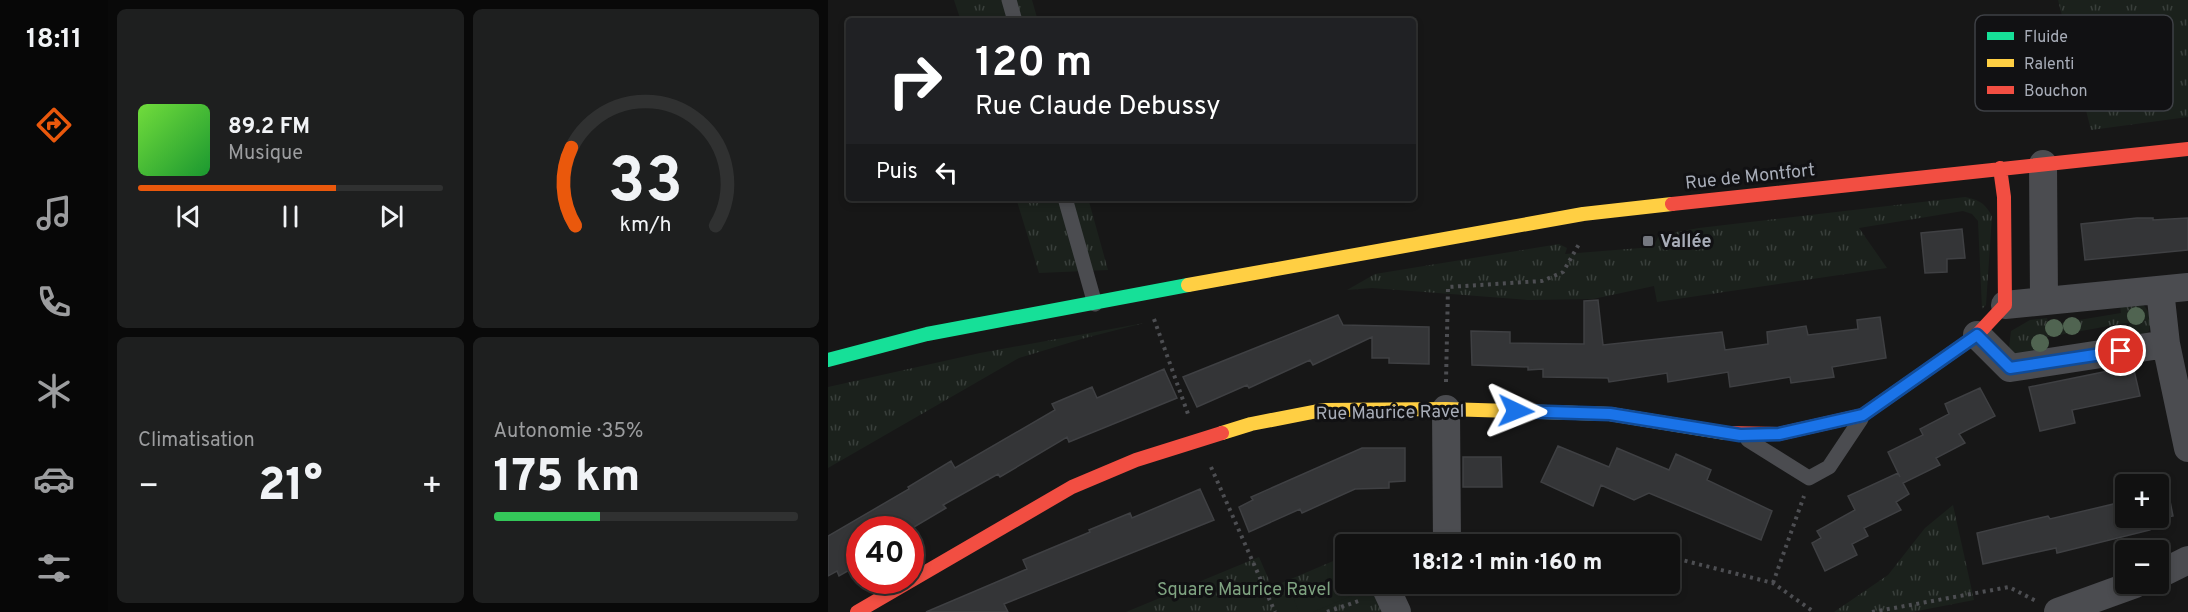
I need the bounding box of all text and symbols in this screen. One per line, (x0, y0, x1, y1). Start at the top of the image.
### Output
legend (1975, 15, 2173, 111)
text: 18:11 (26, 23, 82, 57)
text: Fluide (2024, 28, 2068, 48)
text: 120 m (975, 38, 1092, 91)
icon: right (876, 42, 954, 120)
text: Ralenti (2024, 55, 2074, 75)
text: Bouchon (2024, 82, 2088, 102)
text: Rue Claude Debussy (975, 90, 1221, 124)
icon: directions (33, 104, 75, 146)
text: 89.2 FM (228, 114, 310, 141)
text: Musique (228, 141, 303, 167)
text: 33 (608, 145, 683, 224)
icon: left (930, 156, 963, 189)
text: Puis (876, 159, 918, 186)
street label: Rue de Montfort (1684, 159, 1816, 196)
icon: music (33, 192, 75, 234)
icon: previous (172, 200, 205, 233)
icon: pause (274, 200, 307, 233)
icon: next (375, 200, 408, 233)
text: km/h (620, 212, 672, 239)
place label: Vallée (1660, 231, 1711, 254)
marker: Vallée (1641, 234, 1655, 248)
icon: phone (33, 281, 75, 323)
pin (2095, 325, 2146, 376)
icon: arrive (2104, 334, 2137, 367)
icon: climate (33, 370, 75, 412)
position arrow (1484, 379, 1548, 443)
street label: Rue Maurice Ravel (1316, 401, 1465, 426)
text: Autonomie · 35% (494, 419, 643, 445)
text: Climatisation (138, 428, 255, 454)
text: 175 km (494, 450, 640, 507)
icon: car (33, 458, 75, 500)
text: 21° (258, 459, 323, 516)
text: − (138, 467, 159, 509)
text: + (421, 467, 442, 509)
map controls (2115, 474, 2169, 594)
button: + (2115, 474, 2169, 528)
speed limit sign: 40 (846, 516, 924, 594)
button: − (2115, 540, 2169, 594)
icon: filters (33, 547, 75, 589)
text: 18:12 · 1 min · 160 m (1413, 550, 1602, 577)
park label: Square Maurice Ravel (1157, 579, 1331, 602)

